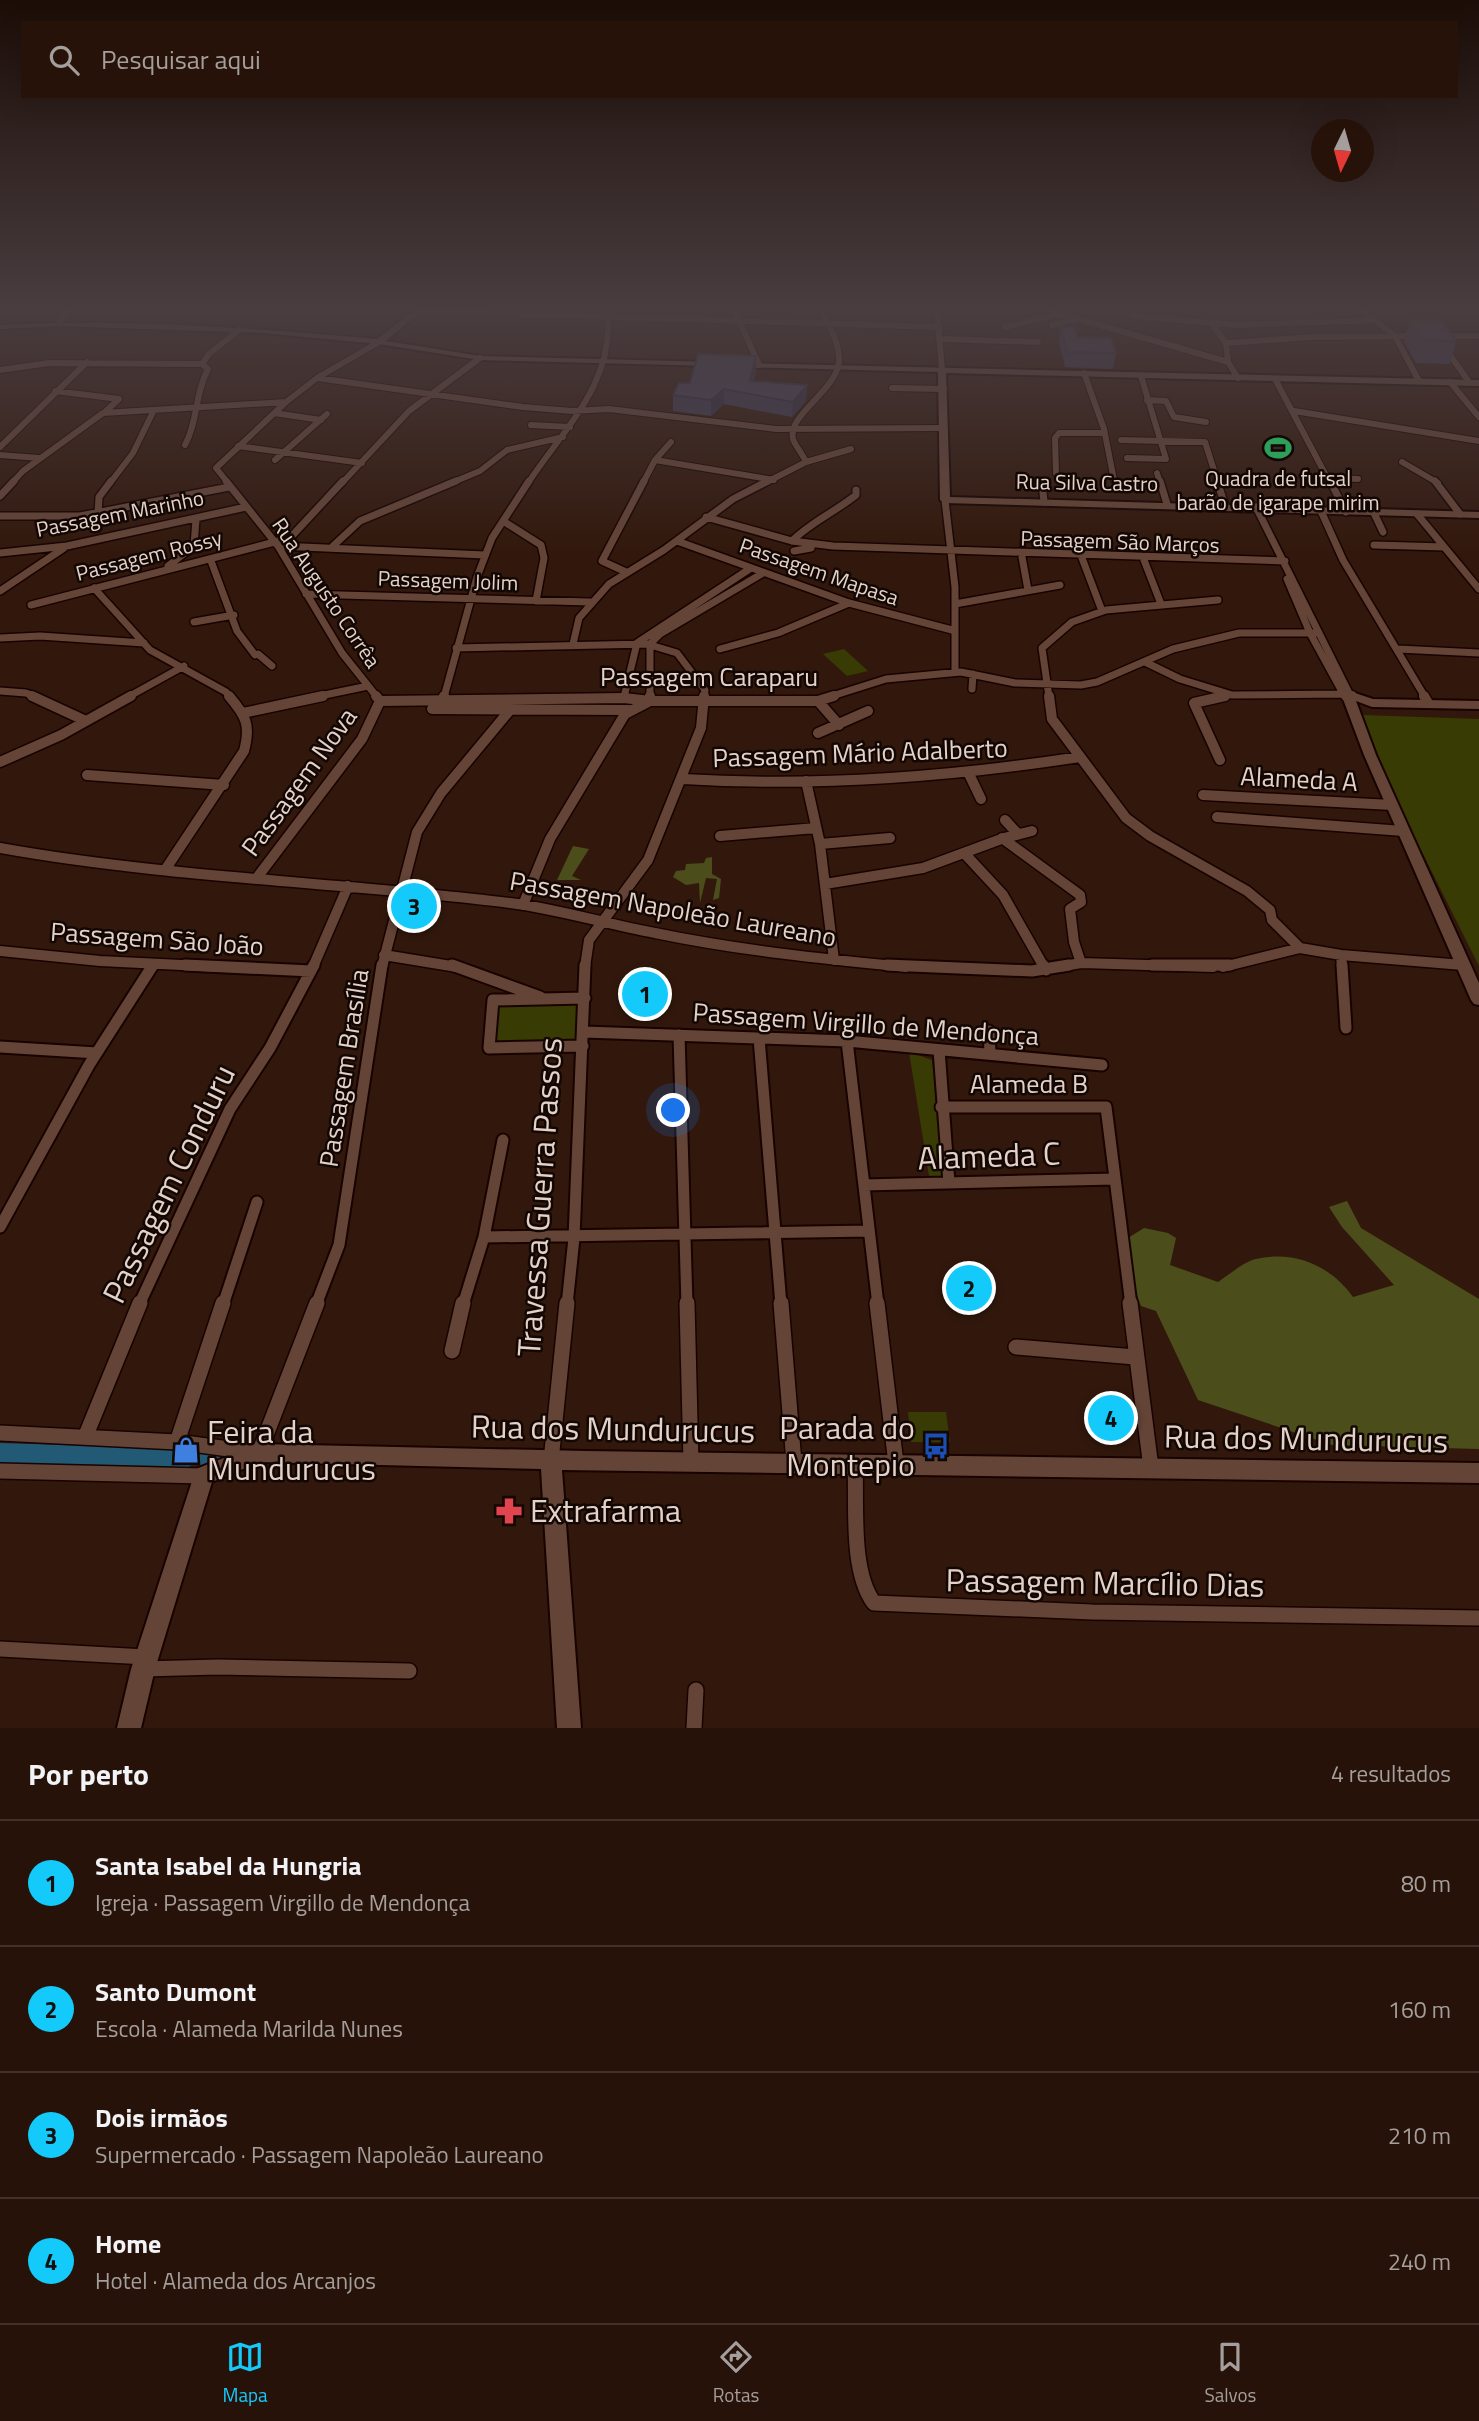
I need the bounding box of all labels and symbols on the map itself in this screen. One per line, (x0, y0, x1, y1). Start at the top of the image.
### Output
north arrow (1311, 119, 1374, 182)
sports icon: Quadra de futsal barão de igarape mirim (1263, 433, 1293, 463)
place label: Quadra de futsal barão de igarape mirim (1177, 462, 1379, 518)
street label: Rua Silva Castro (1016, 465, 1158, 499)
street label: Passagem Marinho (33, 481, 206, 545)
street label: Rua Augusto Corrêa (265, 511, 389, 674)
street label: Passagem Rossy (72, 521, 225, 589)
street label: Passagem São Marços (1020, 522, 1220, 560)
street label: Passagem Mapasa (735, 529, 904, 613)
street label: Passagem Jolim (377, 562, 519, 598)
street label: Passagem Caraparu (600, 657, 818, 696)
street label: Passagem Nova (231, 699, 366, 864)
street label: Passagem Mário Adalberto (712, 728, 1008, 777)
street label: Alameda A (1239, 756, 1359, 801)
street label: Passagem Napoleão Laureano (507, 861, 839, 956)
pin: 3 (391, 880, 437, 932)
street label: Passagem São João (49, 912, 265, 965)
street label: Passagem Brasília (309, 966, 378, 1170)
pin: 1 (622, 968, 668, 1020)
street label: Passagem Virgillo de Mendonça (692, 992, 1040, 1055)
street label: Travessa Guerra Passos (504, 1036, 574, 1358)
street label: Passagem Conduru (89, 1056, 247, 1311)
street label: Alameda B (970, 1064, 1088, 1103)
your location (656, 1093, 690, 1127)
street label: Alameda C (917, 1129, 1061, 1181)
pin: 2 (946, 1262, 992, 1314)
pin: 4 (1088, 1392, 1134, 1444)
street label: Rua dos Mundurucus (470, 1402, 756, 1454)
place label: Parada do Montepio (779, 1403, 915, 1488)
place label: Feira da Mundurucus (207, 1407, 376, 1492)
street label: Rua dos Mundurucus (1163, 1412, 1449, 1464)
bus stop icon: Parada do Montepio (921, 1431, 951, 1461)
shop icon: Feira da Mundurucus (171, 1435, 201, 1465)
place label: Extrafarma (530, 1486, 681, 1534)
pharmacy icon: Extrafarma (494, 1496, 524, 1526)
street label: Passagem Marcílio Dias (945, 1555, 1265, 1609)

